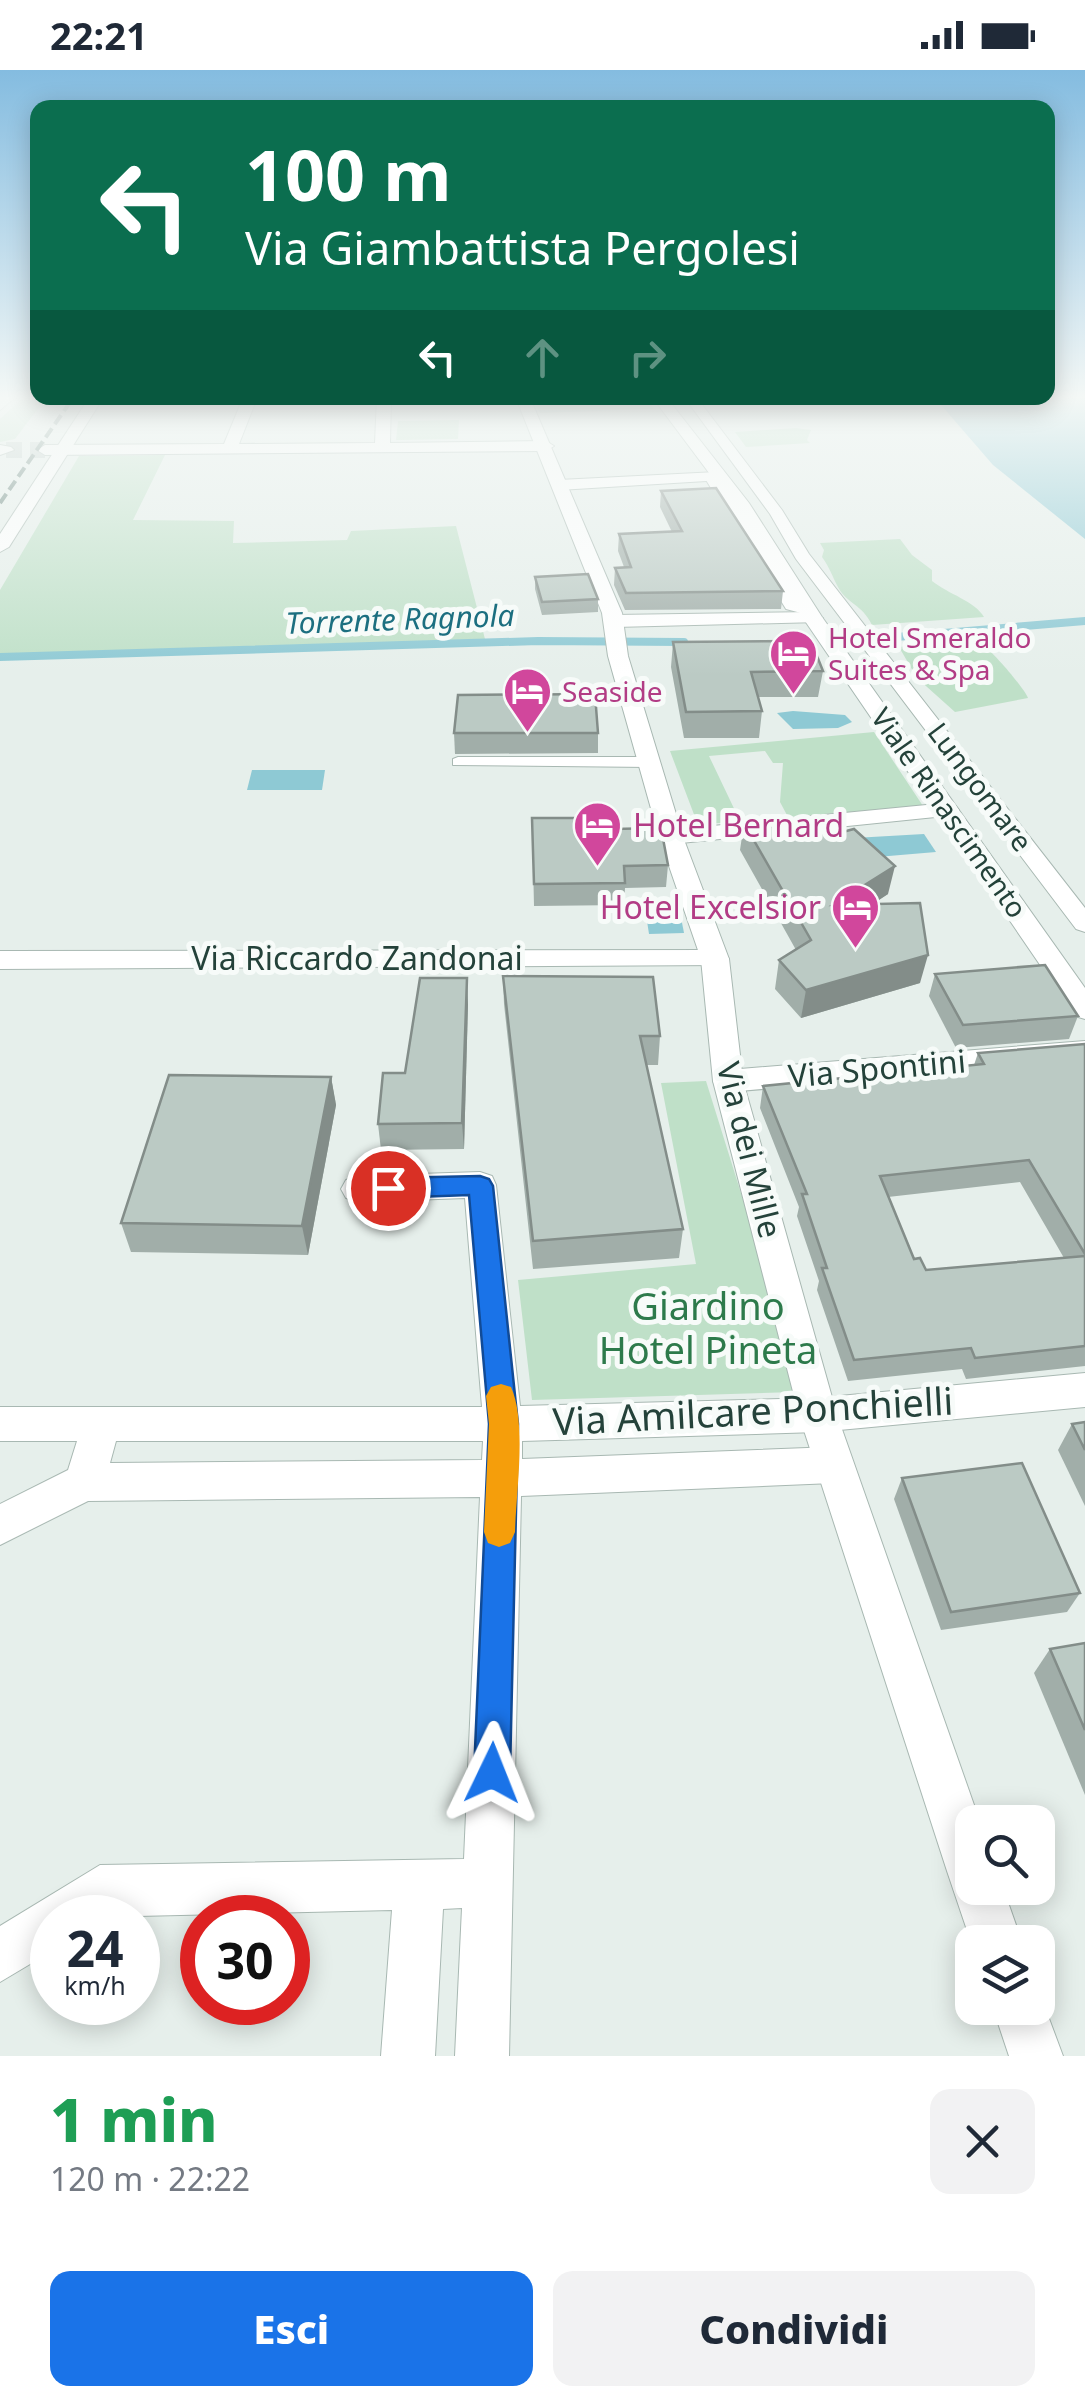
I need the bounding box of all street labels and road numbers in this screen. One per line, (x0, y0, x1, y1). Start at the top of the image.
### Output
street label: Viale Rinascimento (863, 700, 1037, 925)
street label: Lungomare (920, 714, 1042, 859)
street label: Via Riccardo Zandonai (191, 936, 523, 979)
street label: Via Spontini (786, 1038, 967, 1097)
street label: Via dei Mille (708, 1057, 793, 1242)
street label: Via Amilcare Ponchielli (551, 1374, 954, 1446)

